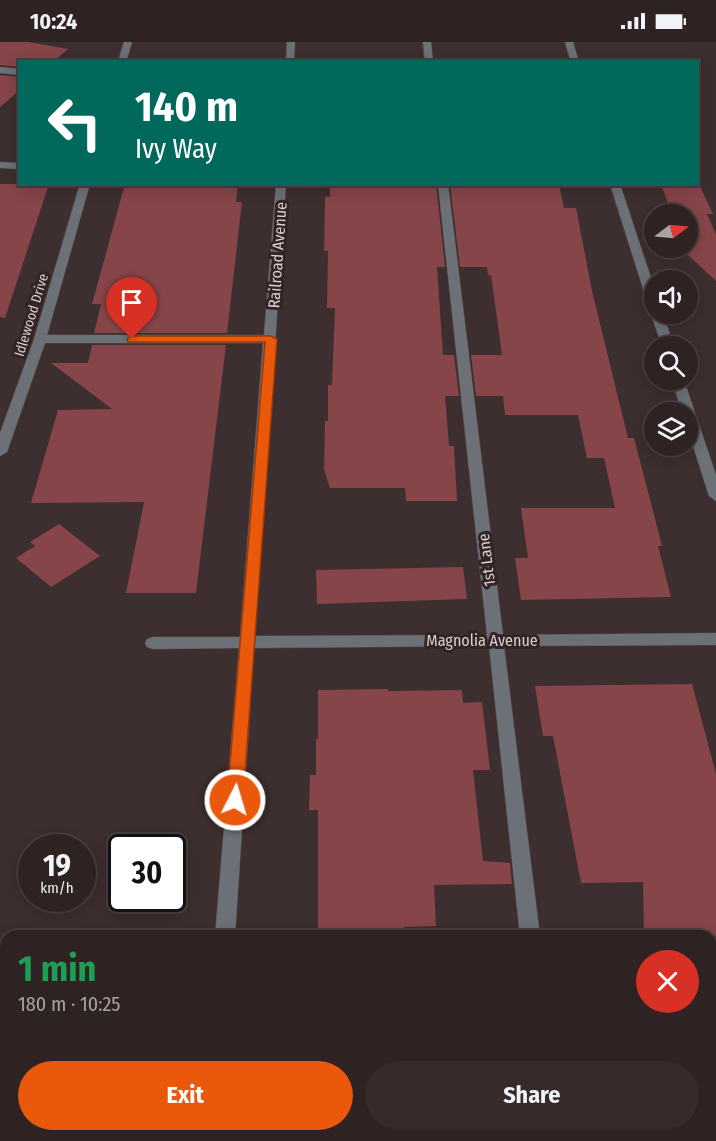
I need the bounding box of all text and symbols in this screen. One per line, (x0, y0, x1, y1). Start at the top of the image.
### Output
text: 10:24 (30, 8, 77, 35)
text: 140 m (135, 82, 238, 132)
icon: left (36, 84, 114, 162)
text: Ivy Way (135, 133, 217, 165)
street label: Railroad Avenue (264, 201, 291, 309)
north arrow (644, 204, 698, 258)
map controls (644, 204, 698, 456)
button: sound (644, 270, 698, 324)
street label: Idlewood Drive (11, 271, 52, 359)
pin (106, 277, 157, 339)
icon: arrive (115, 286, 148, 319)
button: search (644, 336, 698, 390)
button: layers (644, 402, 698, 456)
street label: 1st Lane (474, 532, 499, 588)
street label: Magnolia Avenue (426, 631, 538, 650)
position arrow (203, 768, 267, 832)
speed limit sign: 30 (108, 834, 186, 912)
text: 19 (43, 848, 71, 884)
text: km/h (40, 879, 74, 897)
text: 1 min (18, 947, 96, 991)
button: close (636, 950, 699, 1013)
text: 180 m · 10:25 (18, 992, 120, 1016)
button: Exit (18, 1061, 353, 1130)
button: Share (365, 1061, 699, 1130)

